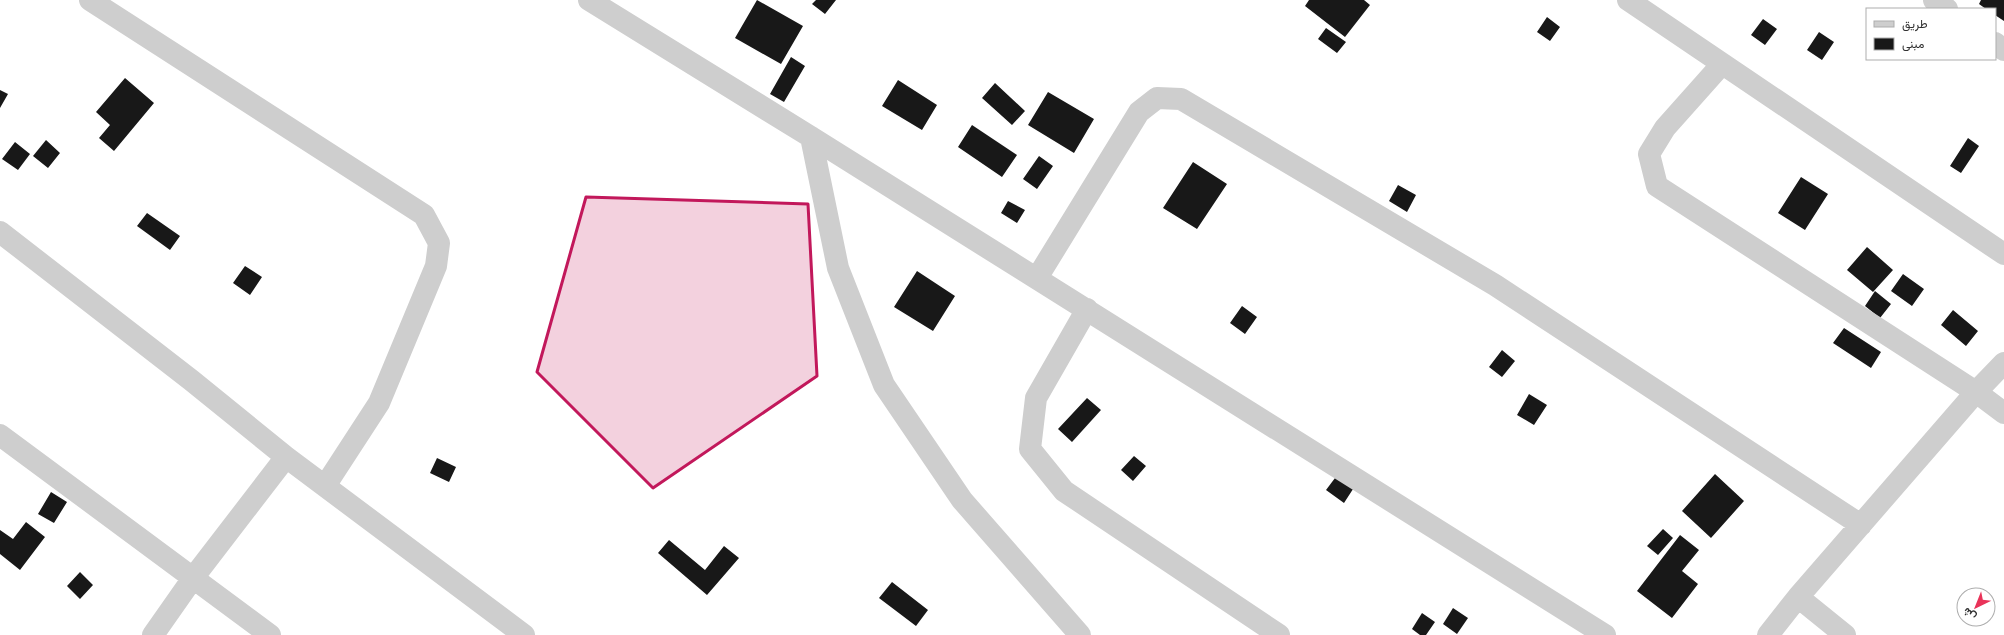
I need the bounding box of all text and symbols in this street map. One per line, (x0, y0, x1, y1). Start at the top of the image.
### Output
legend (1866, 8, 1996, 60)
text: طريق (1902, 17, 1928, 32)
text: مبنى (1902, 37, 1924, 52)
north arrow (1956, 587, 1996, 627)
text: ش (1960, 605, 1979, 623)

